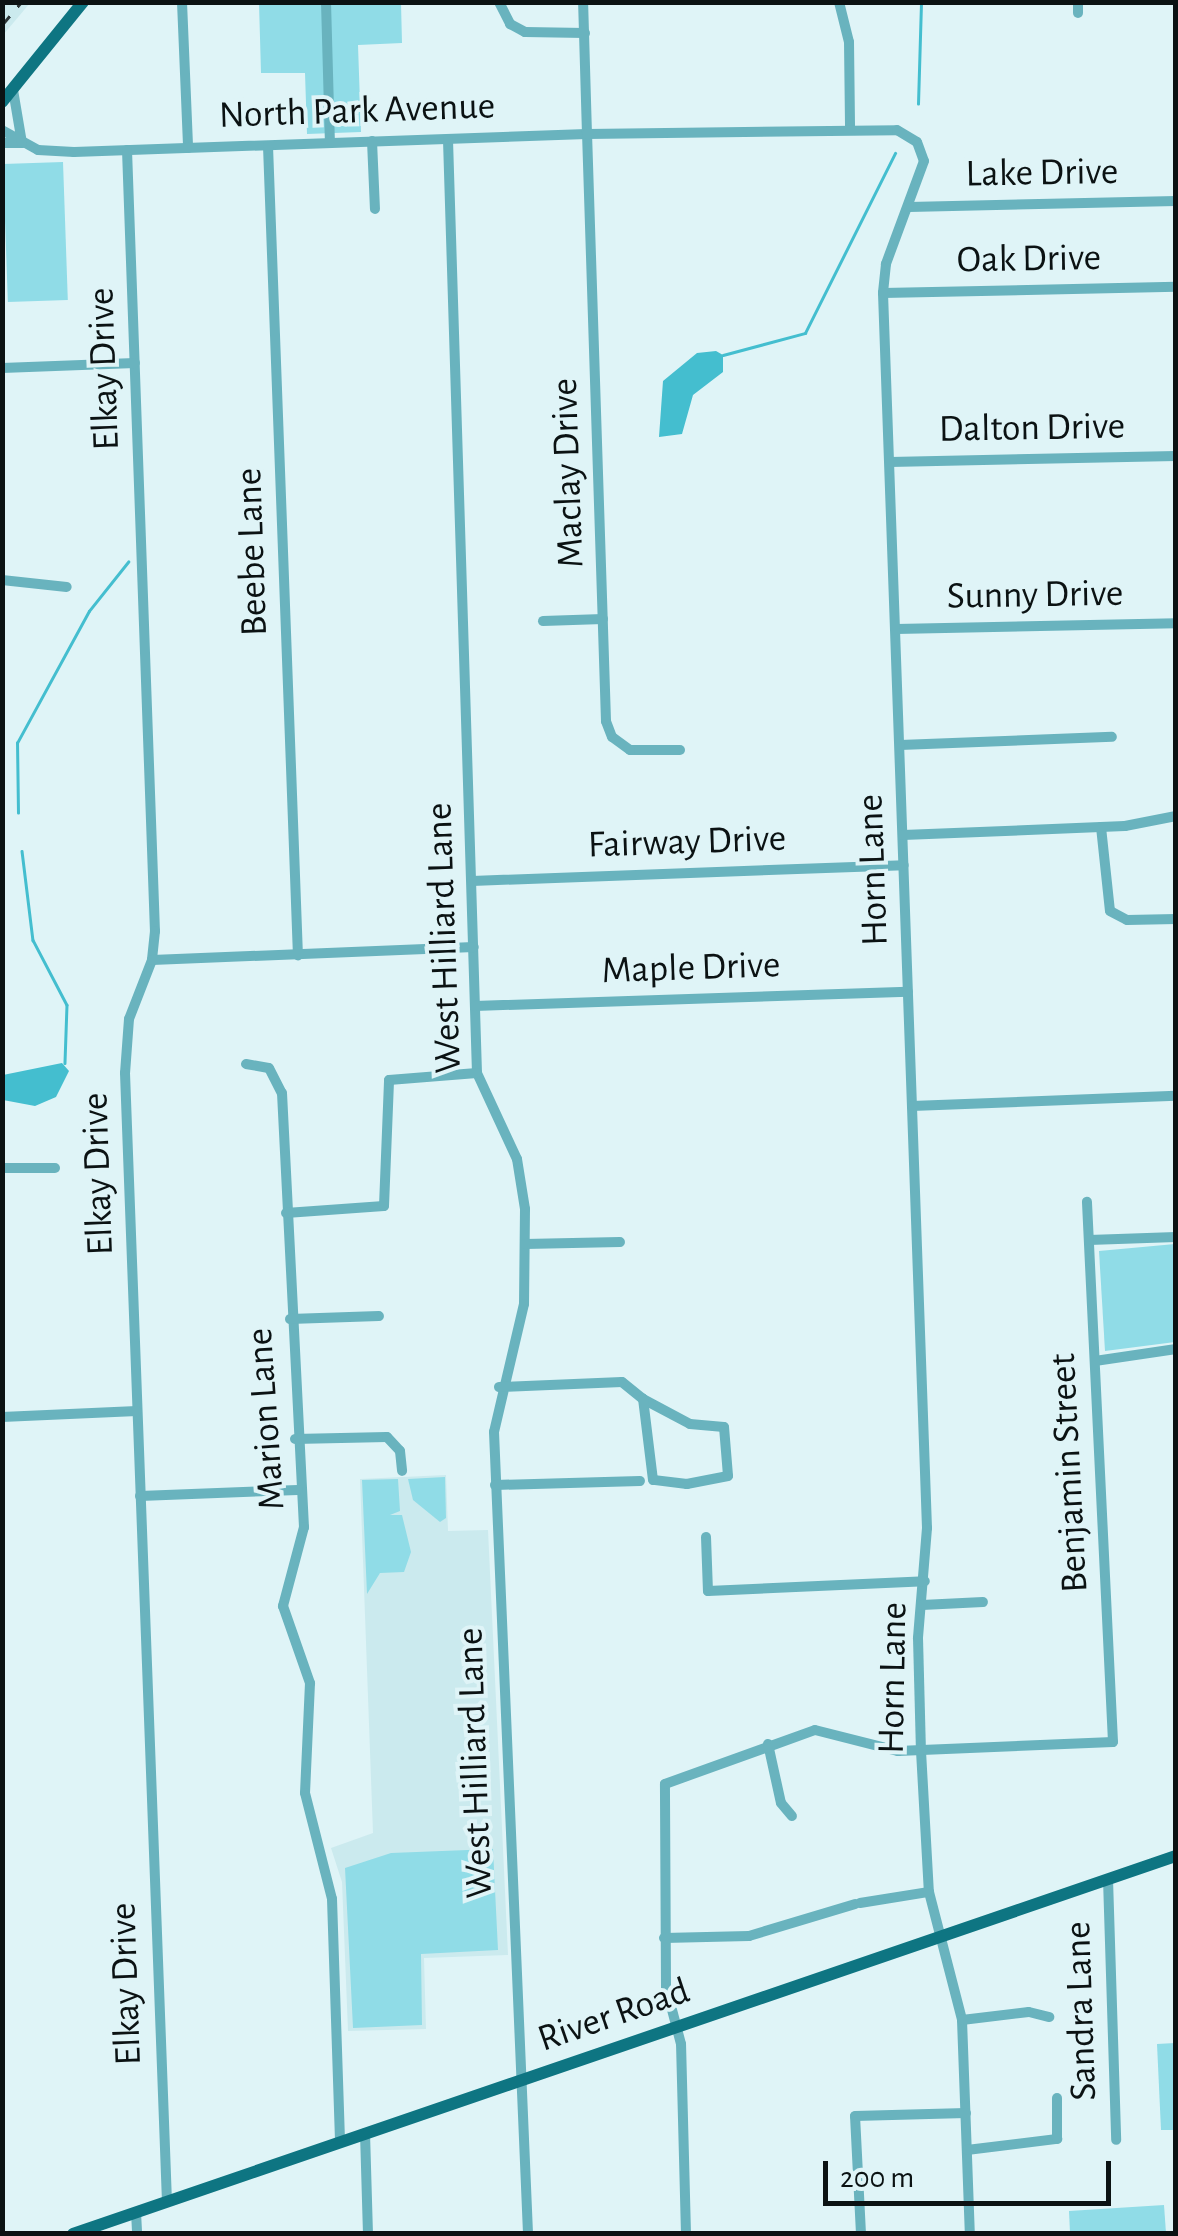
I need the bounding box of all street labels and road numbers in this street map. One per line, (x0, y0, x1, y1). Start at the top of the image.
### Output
street label: North Park Avenue (218, 84, 496, 140)
street label: Lake Drive (965, 150, 1119, 198)
street label: Oak Drive (956, 236, 1102, 284)
street label: Elkay Drive (79, 287, 131, 451)
street label: Maclay Drive (543, 377, 595, 569)
street label: Dalton Drive (938, 405, 1126, 453)
street label: Beebe Lane (227, 467, 279, 637)
street label: Sunny Drive (946, 572, 1124, 620)
street label: Horn Lane (849, 793, 899, 947)
street label: West Hilliard Lane (417, 802, 473, 1074)
street label: Fairway Drive (587, 817, 787, 869)
street label: Maple Drive (601, 943, 781, 995)
street label: Elkay Drive (73, 1092, 125, 1256)
street label: Marion Lane (238, 1326, 296, 1512)
street label: Benjamin Street (1041, 1352, 1099, 1594)
street label: Horn Lane (870, 1602, 918, 1754)
street label: West Hilliard Lane (448, 1627, 504, 1899)
street label: Elkay Drive (101, 1902, 153, 2066)
street label: Sandra Lane (1056, 1921, 1108, 2101)
street label: River Road (532, 1969, 696, 2063)

